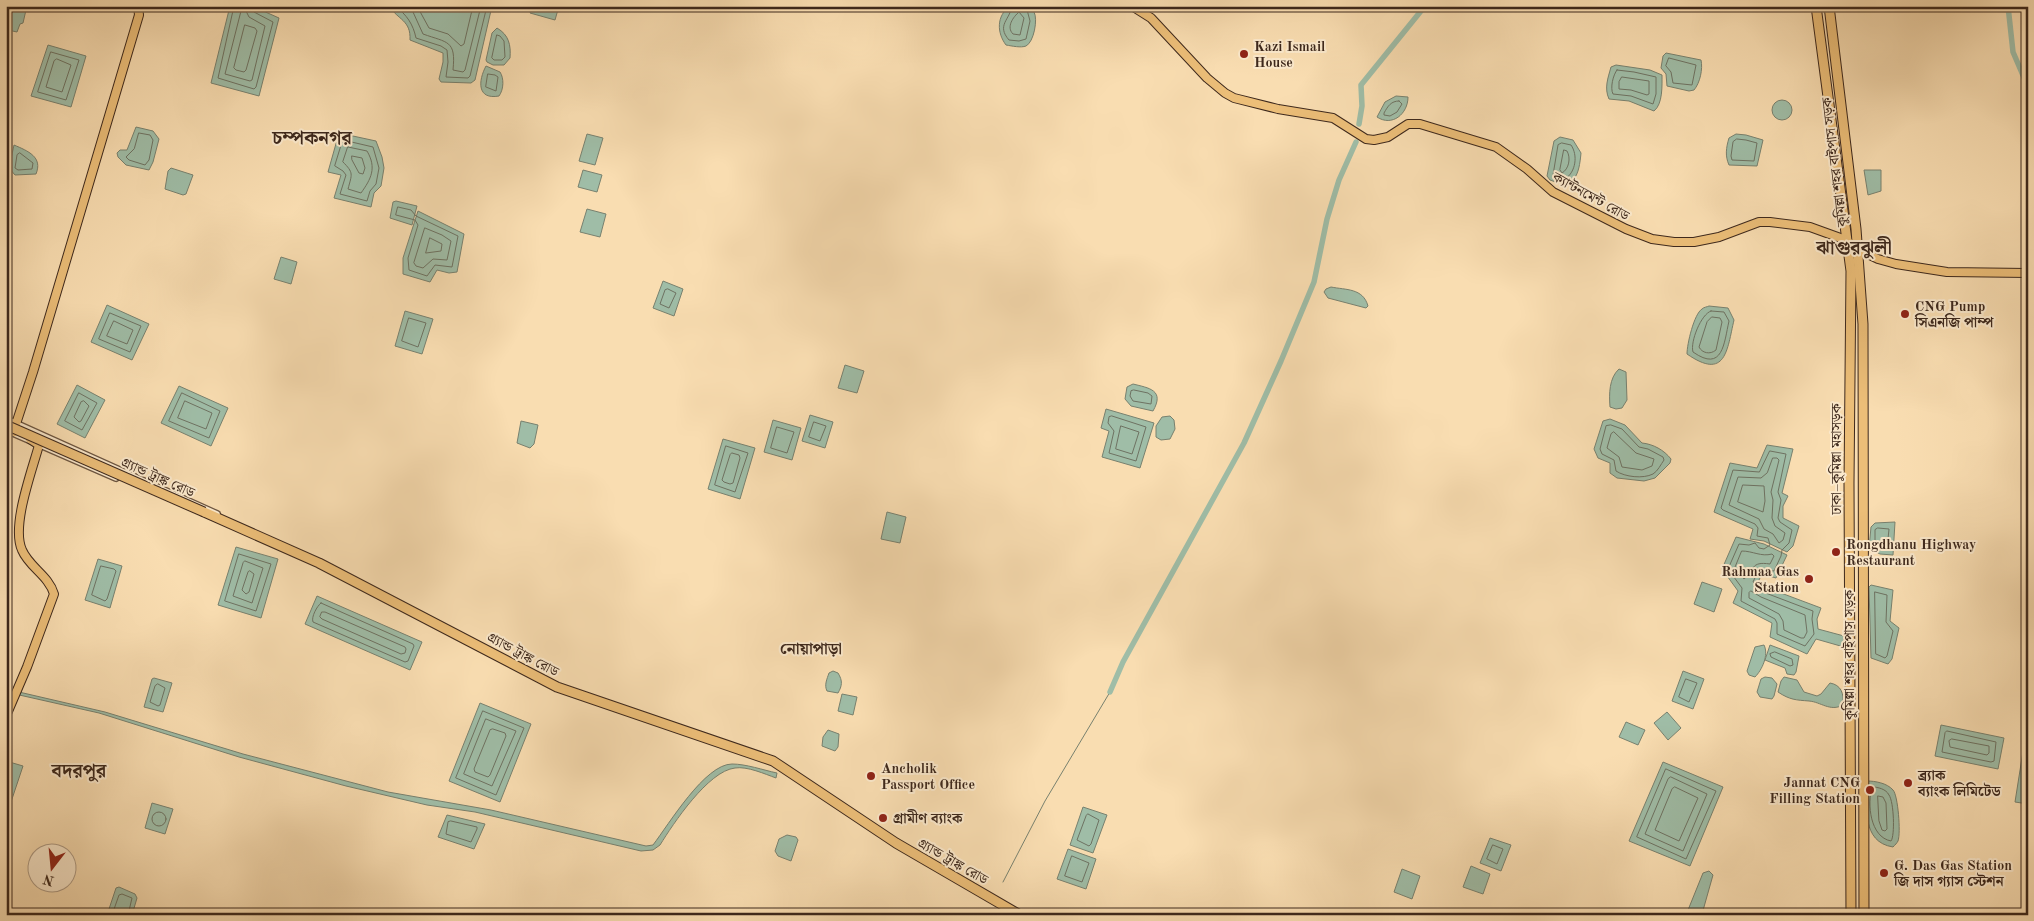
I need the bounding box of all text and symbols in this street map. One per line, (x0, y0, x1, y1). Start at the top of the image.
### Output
place label: Kazi Ismail House (1254, 40, 1325, 70)
marker: Kazi Ismail House (1238, 48, 1250, 60)
street label: কুমিল্লা শহর বাইপাস সড়ক (1817, 95, 1851, 229)
district label: চম্পকনগর (271, 130, 353, 149)
street label: ক্যান্টনমেন্ট রোড (1549, 168, 1633, 224)
district label: ঝাগুরঝুলী (1815, 236, 1892, 259)
place label: CNG Pump সিএনজি পাম্প (1914, 300, 1994, 330)
marker: CNG Pump সিএনজি পাম্প (1899, 308, 1911, 320)
street label: ঢাকা–কুমিল্লা মহাসড়ক (1828, 402, 1845, 516)
street label: গ্র্যান্ড ট্রাঙ্ক রোড (119, 453, 199, 501)
place label: Rongdhanu Highway Restaurant (1846, 538, 1976, 568)
marker: Rongdhanu Highway Restaurant (1830, 546, 1842, 558)
place label: Rahmaa Gas Station (1721, 565, 1799, 595)
marker: Rahmaa Gas Station (1803, 573, 1815, 585)
street label: কুমিল্লা শহর বাইপাস সড়ক (1840, 589, 1858, 721)
street label: গ্র্যান্ড ট্রাঙ্ক রোড (485, 628, 563, 680)
district label: নোয়াপাড়া (780, 642, 842, 658)
place label: Ancholik Passport Office (881, 762, 975, 792)
district label: বদরপুর (51, 763, 108, 782)
place label: ব্র্যাক ব্যাংক লিমিটেড (1917, 769, 2001, 799)
marker: Ancholik Passport Office (865, 770, 877, 782)
place label: Jannat CNG Filling Station (1769, 776, 1860, 806)
marker: ব্র্যাক ব্যাংক লিমিটেড (1902, 777, 1914, 789)
marker: Jannat CNG Filling Station (1864, 784, 1876, 796)
place label: গ্রামীণ ব্যাংক (893, 809, 963, 826)
marker: গ্রামীণ ব্যাংক (877, 812, 889, 824)
street label: গ্র্যান্ড ট্রাঙ্ক রোড (915, 834, 993, 888)
north arrow (28, 844, 78, 894)
place label: G. Das Gas Station জি দাস গ্যাস স্টেশন (1893, 859, 2012, 889)
marker: G. Das Gas Station জি দাস গ্যাস স্টেশন (1878, 867, 1890, 879)
text: N (41, 871, 56, 888)

